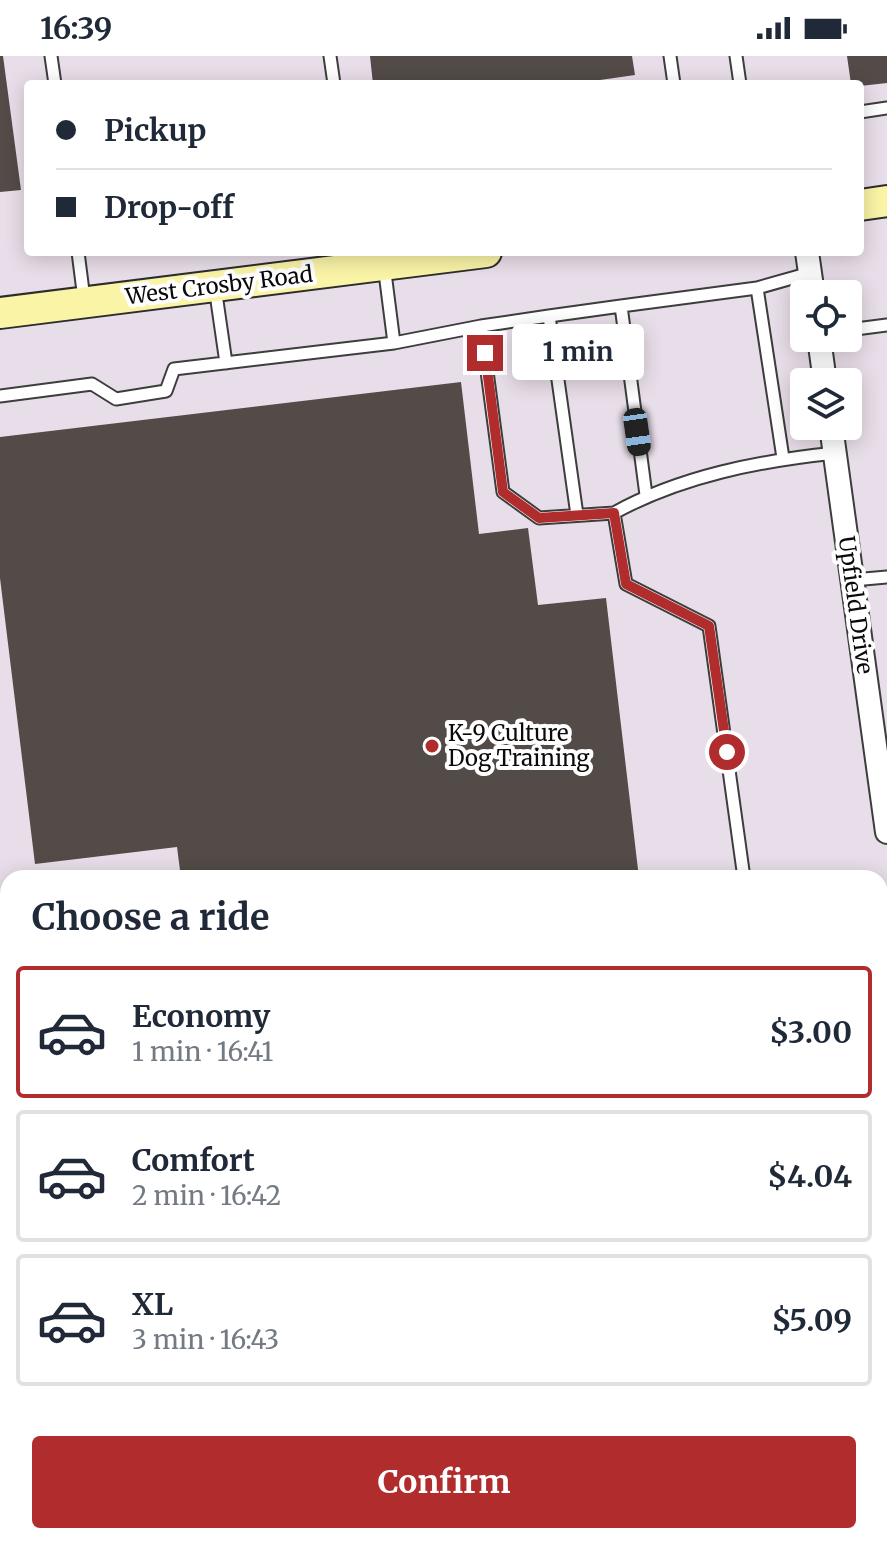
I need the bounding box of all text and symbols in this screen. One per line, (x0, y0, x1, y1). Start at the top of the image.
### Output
text: 16:39 (40, 9, 112, 47)
text: Pickup (104, 111, 206, 149)
text: Drop-off (104, 188, 234, 226)
street label: West Crosby Road (123, 260, 314, 311)
map controls (790, 280, 862, 440)
button: locate (790, 280, 862, 352)
callout: 1 min (513, 325, 645, 381)
route end (467, 335, 503, 371)
text: 1 min (543, 335, 613, 368)
button: layers (790, 368, 862, 440)
car (622, 407, 652, 457)
street label: Upfield Drive (832, 534, 880, 676)
place label: K-9 Culture Dog Training (448, 719, 590, 772)
route start (709, 734, 745, 770)
marker: K-9 Culture Dog Training (423, 737, 441, 755)
text: Choose a ride (32, 895, 269, 940)
icon: car (36, 996, 108, 1068)
text: Economy (132, 997, 270, 1035)
text: $3.00 (769, 1013, 852, 1051)
text: 1 min · 16:41 (132, 1035, 273, 1068)
icon: car (36, 1140, 108, 1212)
text: Comfort (132, 1141, 255, 1179)
text: $4.04 (767, 1157, 852, 1195)
text: 2 min · 16:42 (132, 1179, 281, 1212)
icon: car (36, 1284, 108, 1356)
text: XL (132, 1285, 173, 1323)
text: $5.09 (771, 1301, 852, 1339)
text: 3 min · 16:43 (132, 1323, 279, 1356)
button: Confirm (32, 1436, 856, 1528)

